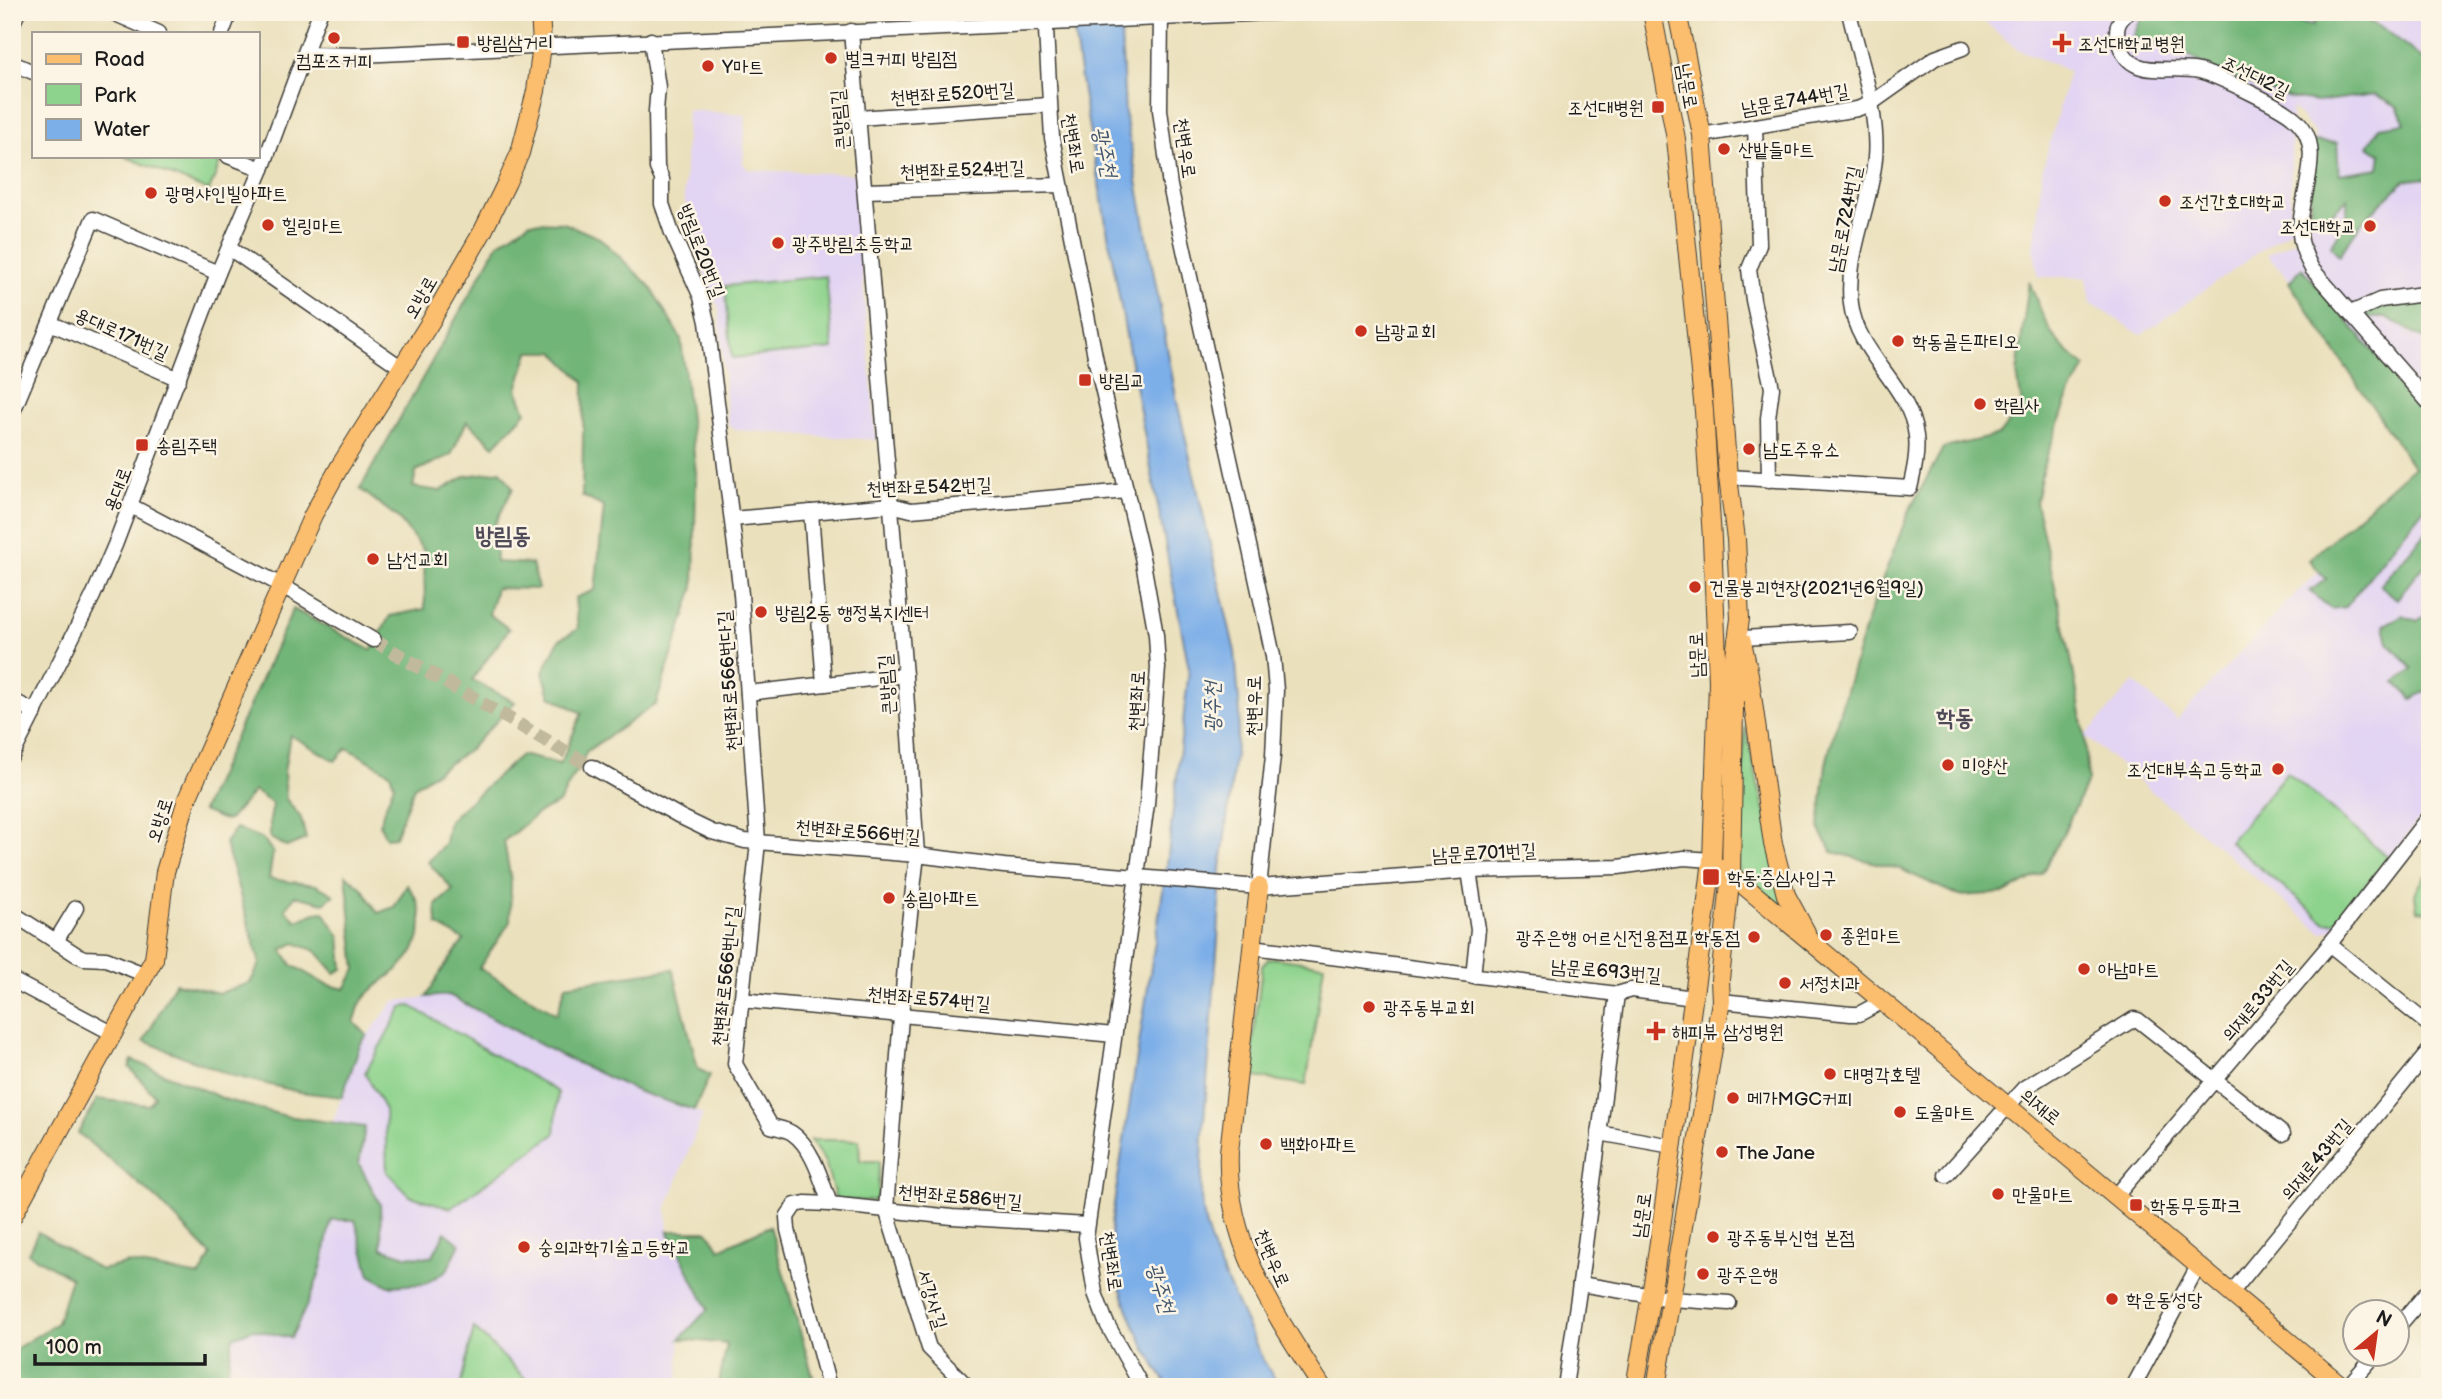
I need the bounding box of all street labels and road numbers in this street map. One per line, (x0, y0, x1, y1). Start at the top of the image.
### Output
street label: 조선대2길 (2218, 51, 2293, 104)
street label: 남문로 (1671, 62, 1702, 111)
street label: 천변좌로520번길 (889, 79, 1015, 110)
street label: 남문로744번길 (1740, 80, 1851, 121)
street label: 큰방림길 (826, 88, 855, 151)
street label: 천변좌로 (1056, 111, 1089, 175)
street label: 천변우로 (1169, 116, 1200, 180)
street label: 천변좌로524번길 (899, 157, 1025, 184)
street label: 남문로724번길 (1824, 164, 1867, 275)
street label: 방림로20번길 (672, 201, 729, 302)
street label: 오방로 (400, 272, 443, 323)
street label: 용대로171번길 (71, 303, 172, 365)
street label: 용대로 (99, 464, 137, 515)
street label: 천변좌로542번길 (866, 474, 992, 501)
street label: 천변좌로566번다길 (713, 610, 746, 752)
street label: 남문로 (1685, 632, 1710, 678)
street label: 큰방림길 (874, 654, 901, 716)
street label: 천변좌로 (1124, 670, 1151, 732)
street label: 천변우로 (1242, 675, 1267, 737)
street label: 오방로 (142, 795, 178, 846)
street label: 천변좌로566번길 (794, 816, 922, 849)
street label: 남문로701번길 (1431, 839, 1537, 868)
street label: 천변좌로566번나길 (708, 905, 745, 1048)
street label: 남문로693번길 (1550, 955, 1662, 988)
street label: 의재로33번길 (2217, 955, 2299, 1047)
street label: 천변좌로574번길 (866, 983, 991, 1016)
street label: 의재로 (2015, 1084, 2065, 1131)
street label: 의재로43번길 (2276, 1114, 2358, 1206)
street label: 천변좌로586번길 (896, 1181, 1023, 1214)
street label: 남문로 (1628, 1191, 1657, 1240)
street label: 천변우로 (1249, 1226, 1294, 1291)
street label: 천변좌로 (1095, 1229, 1126, 1293)
street label: 서강사길 (912, 1267, 952, 1332)

